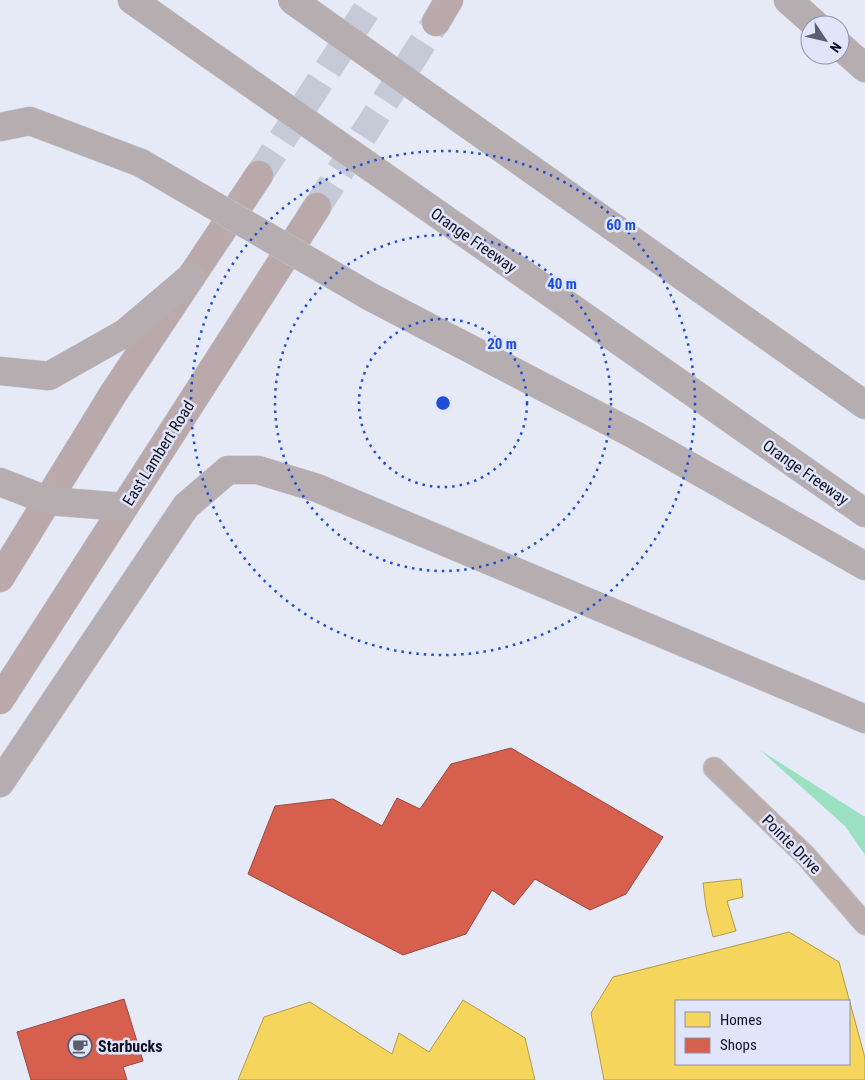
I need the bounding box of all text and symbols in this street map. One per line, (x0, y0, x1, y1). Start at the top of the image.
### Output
north arrow (800, 15, 850, 65)
text: N (827, 39, 845, 56)
street label: Orange Freeway (427, 204, 521, 277)
text: 60 m (606, 216, 636, 234)
text: 40 m (547, 275, 577, 293)
text: 20 m (487, 335, 517, 353)
centre of rings (434, 394, 452, 412)
street label: East Lambert Road (119, 397, 198, 509)
street label: Orange Freeway (759, 436, 853, 509)
street label: Pointe Drive (758, 811, 825, 878)
legend (675, 1000, 850, 1065)
text: Homes (720, 1011, 762, 1029)
cafe icon: Starbucks (67, 1033, 93, 1059)
text: Shops (720, 1036, 757, 1054)
place label: Starbucks (98, 1037, 162, 1056)

